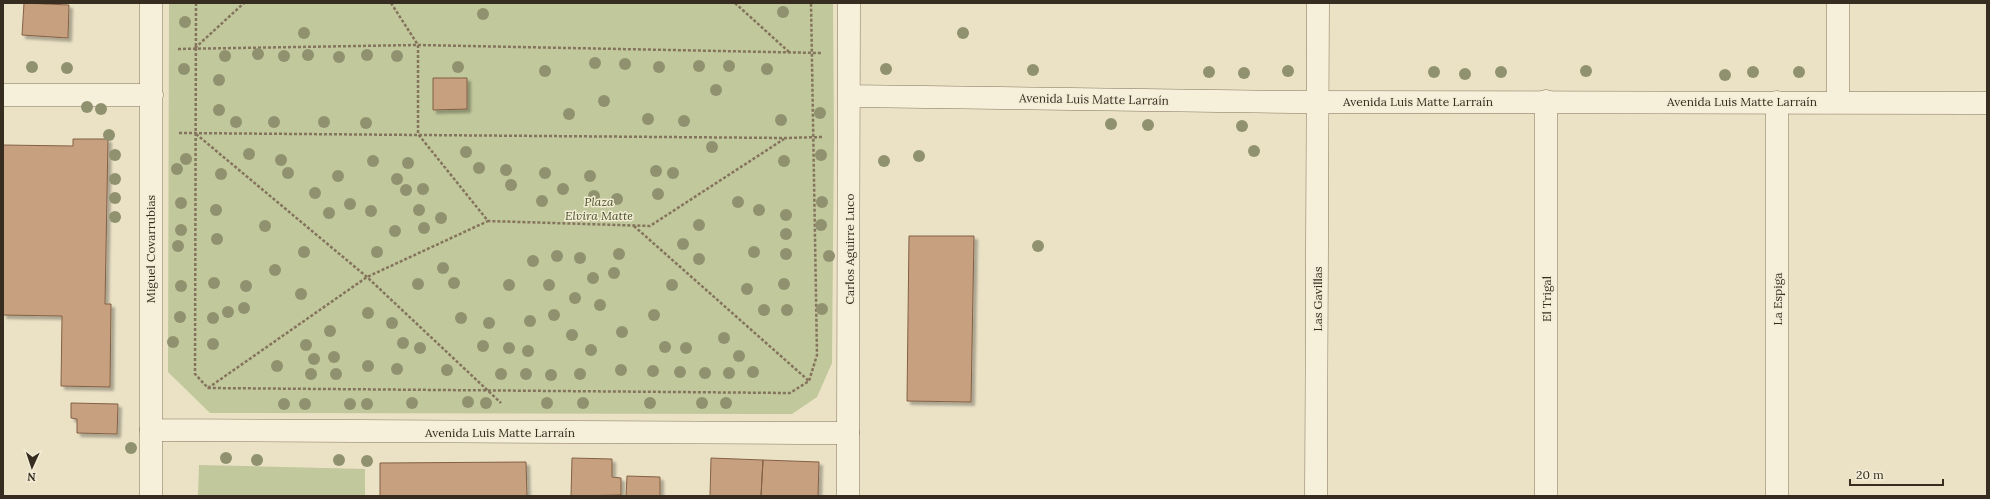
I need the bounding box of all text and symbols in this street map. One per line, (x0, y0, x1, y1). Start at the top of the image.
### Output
street label: Avenida Luis Matte Larraín (1018, 90, 1169, 108)
street label: Avenida Luis Matte Larraín (1342, 94, 1493, 109)
street label: Avenida Luis Matte Larraín (1666, 94, 1817, 109)
street label: Miguel Covarrubias (143, 194, 158, 303)
park label: Plaza Elvira Matte (565, 194, 633, 223)
street label: Carlos Aguirre Luco (842, 194, 857, 304)
street label: Las Gavillas (1310, 266, 1325, 332)
street label: La Espiga (1770, 273, 1785, 325)
street label: El Trigal (1539, 276, 1554, 322)
street label: Avenida Luis Matte Larraín (424, 425, 575, 440)
north arrow (12, 447, 52, 487)
scale bar (1850, 461, 1943, 487)
text: 20 m (1856, 467, 1884, 482)
text: N (26, 470, 36, 484)

